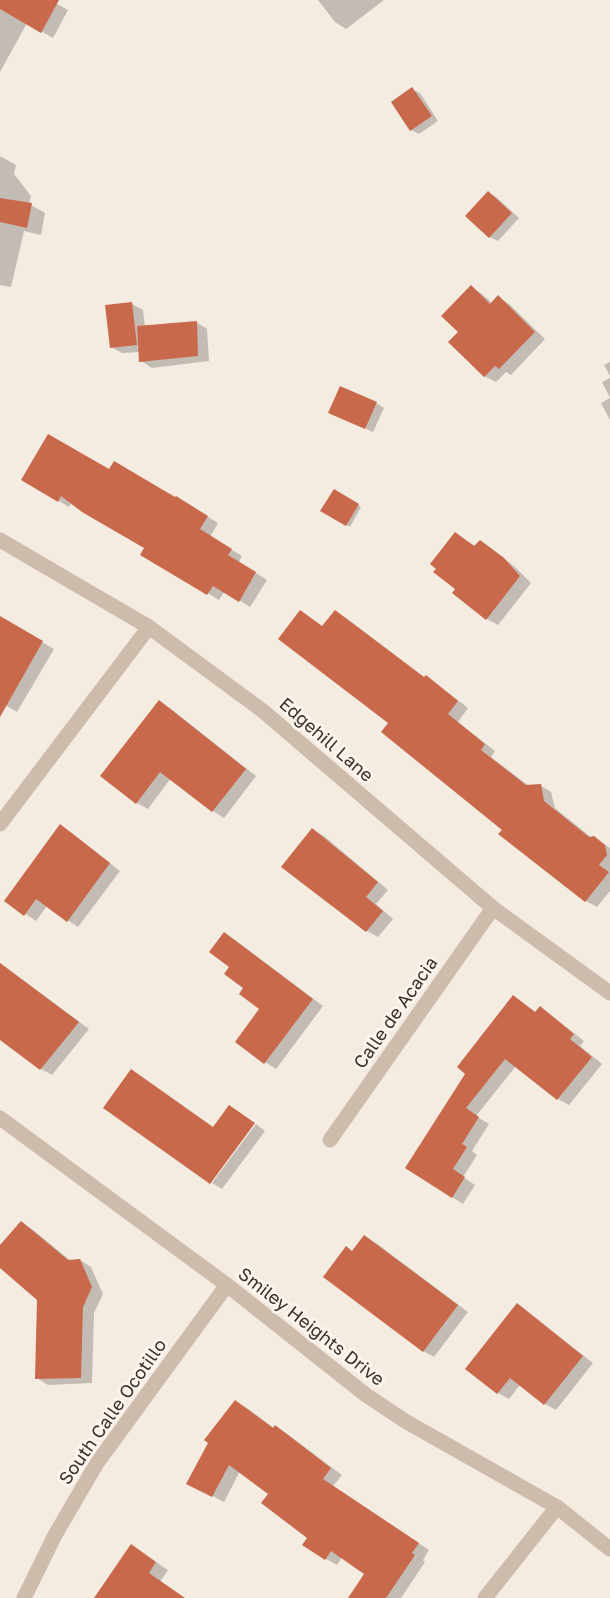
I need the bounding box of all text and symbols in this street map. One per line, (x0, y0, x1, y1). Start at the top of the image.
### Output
street label: Edgehill Lane (275, 693, 377, 787)
street label: Calle de Acacia (349, 953, 443, 1073)
street label: Smiley Heights Drive (234, 1263, 388, 1391)
street label: South Calle Ocotillo (55, 1335, 171, 1489)

